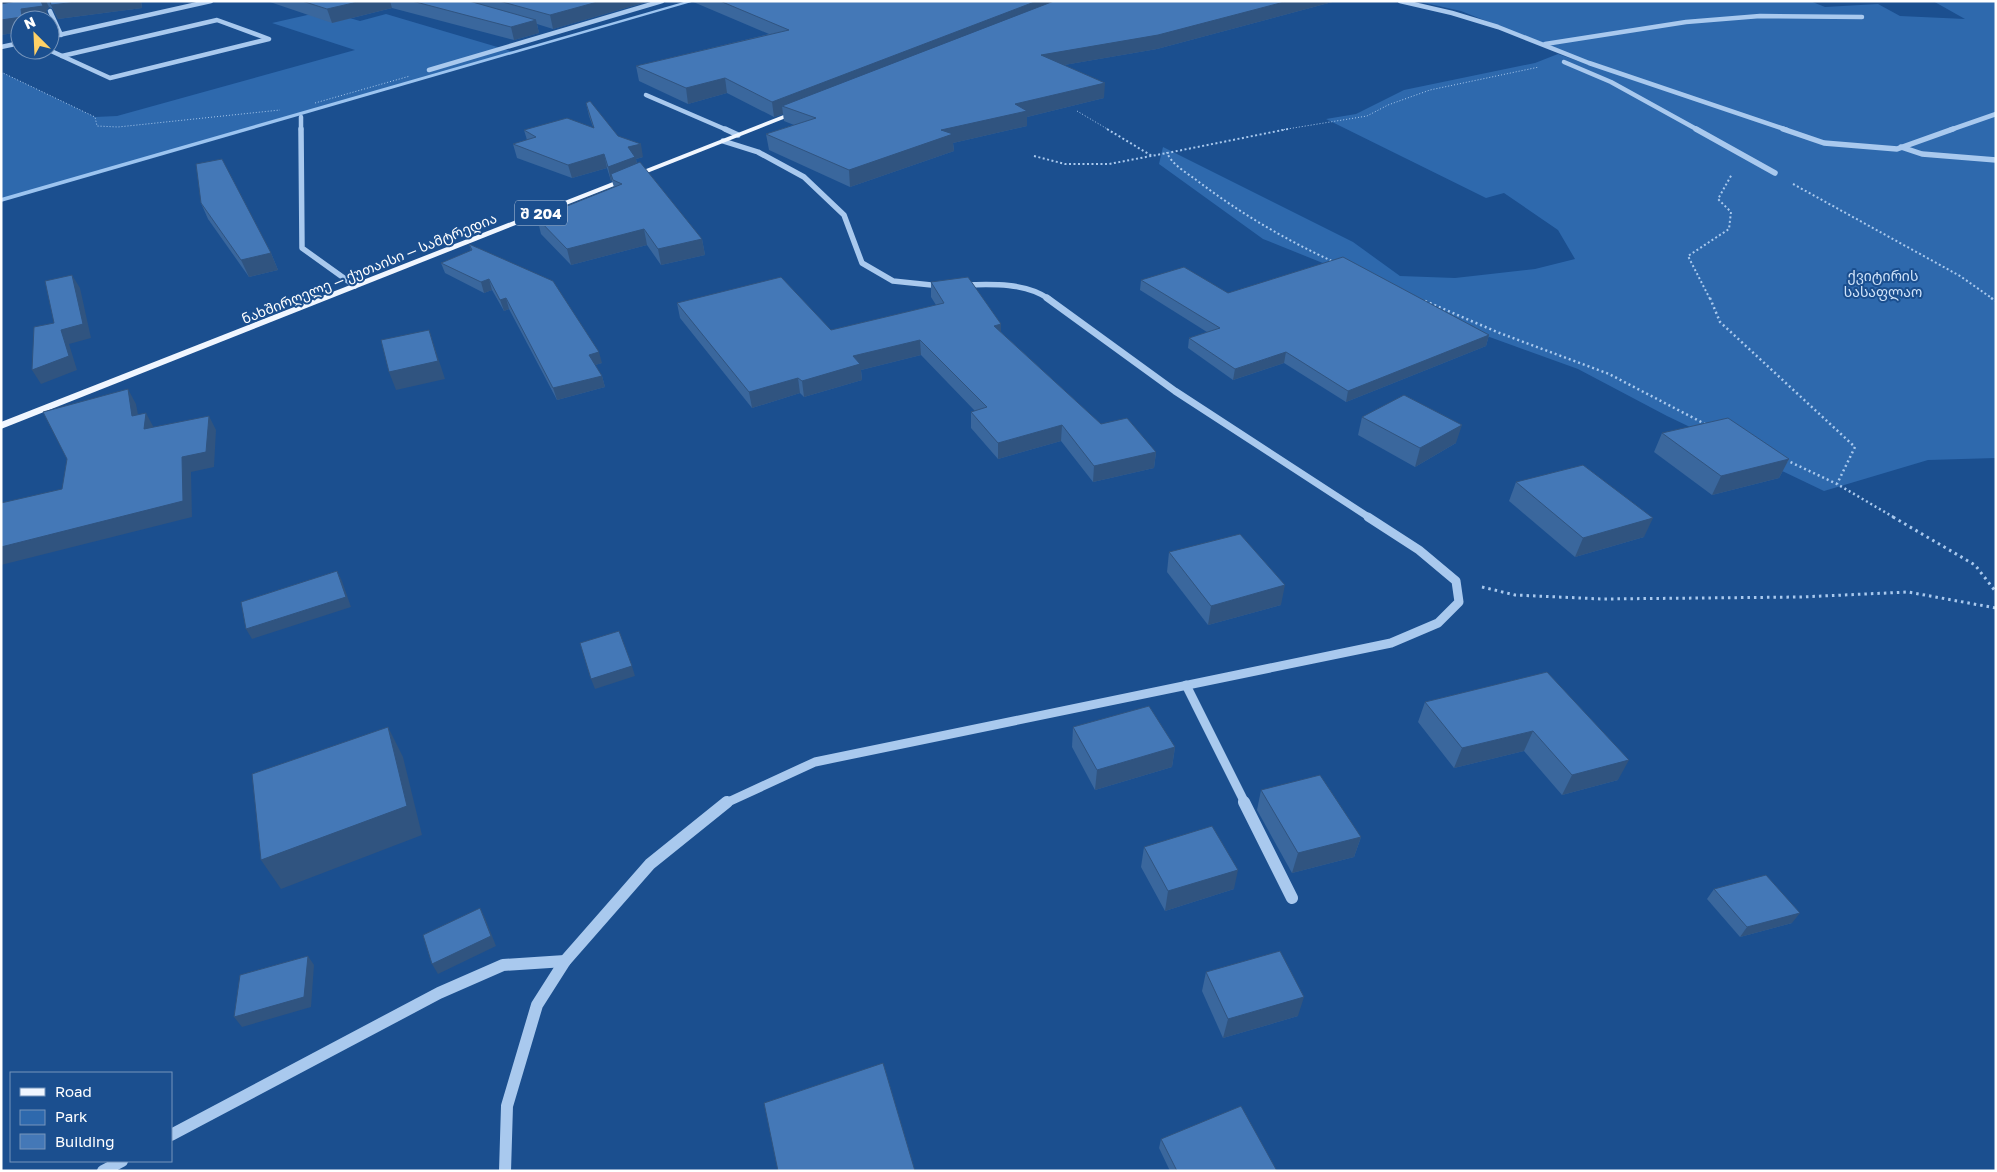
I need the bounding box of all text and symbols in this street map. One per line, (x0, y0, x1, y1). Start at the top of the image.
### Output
north arrow (10, 10, 60, 60)
text: N (21, 13, 38, 33)
road number: შ 204 (515, 200, 567, 226)
street label: ნახშირღელე — ქუთაისი — სამტრედია (239, 209, 499, 328)
park label: ქვიტირის სასაფლაო (1844, 267, 1922, 301)
legend (10, 1072, 172, 1162)
text: Road (55, 1082, 92, 1100)
text: Park (55, 1107, 88, 1125)
text: Building (55, 1132, 115, 1150)

